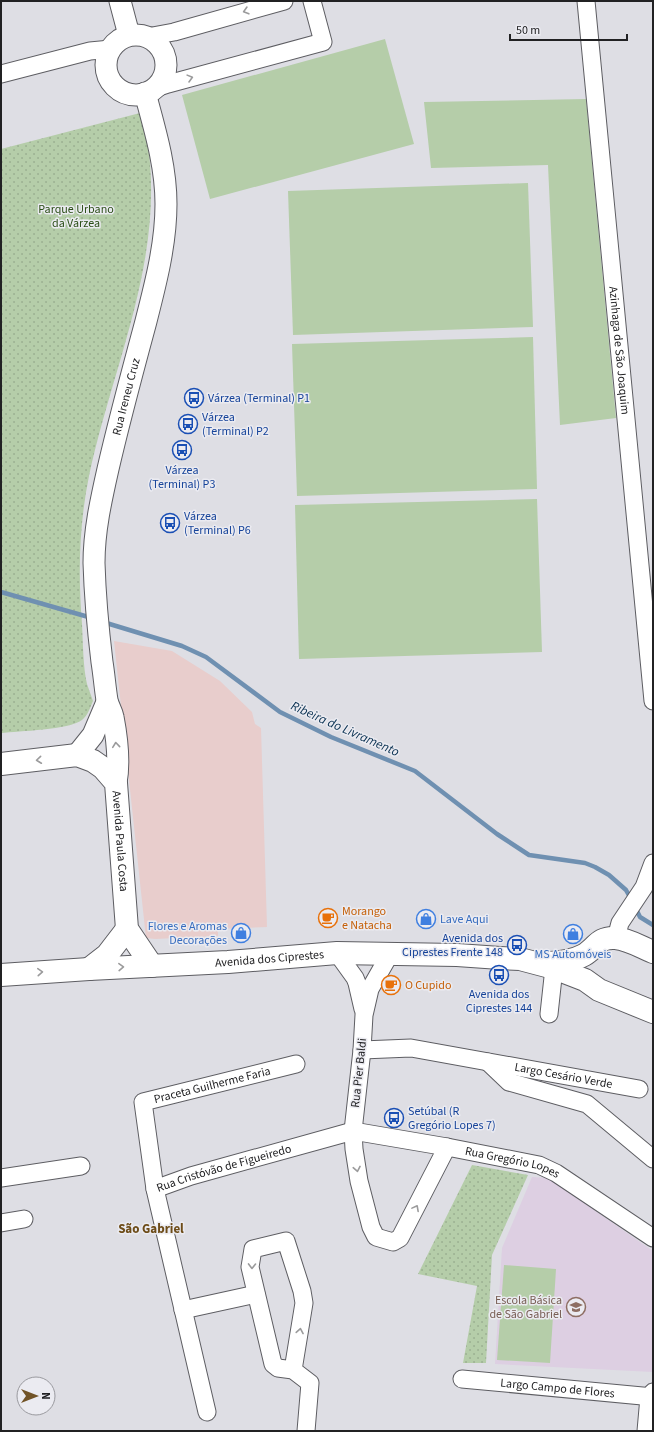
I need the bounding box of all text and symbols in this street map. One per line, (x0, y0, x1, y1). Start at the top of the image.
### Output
one-way arrow (243, 7, 249, 15)
scale bar (510, 16, 627, 42)
text: 50 m (516, 22, 540, 39)
one-way arrow (187, 74, 194, 83)
park label: Parque Urbano da Várzea (38, 201, 114, 232)
street label: Azinhaga de São Joaquim (605, 285, 634, 415)
street label: Rua Ireneu Cruz (108, 356, 144, 437)
bus stop icon: Várzea (Terminal) P1 (183, 387, 205, 409)
place label: Várzea (Terminal) P1 (208, 390, 310, 407)
place label: Várzea (Terminal) P2 (202, 409, 269, 440)
bus stop icon: Várzea (Terminal) P2 (177, 413, 199, 435)
bus stop icon: Várzea (Terminal) P3 (171, 439, 193, 461)
place label: Várzea (Terminal) P3 (149, 462, 215, 493)
place label: Várzea (Terminal) P6 (184, 508, 251, 539)
bus stop icon: Várzea (Terminal) P6 (159, 512, 181, 534)
water label: Ribeira do Livramento (288, 697, 402, 761)
one-way arrow (112, 742, 121, 748)
one-way arrow (36, 755, 42, 764)
street label: Avenida Paula Costa (108, 790, 133, 892)
place label: Morango e Natacha (342, 903, 392, 934)
cafe icon: Morango e Natacha (317, 907, 339, 929)
shop icon: Lave Aqui (415, 908, 437, 930)
place label: Lave Aqui (440, 911, 488, 928)
place label: Flores e Aromas Decorações (148, 918, 227, 949)
shop icon: Flores e Aromas Decorações (230, 922, 252, 944)
shop icon: MS Automóveis (562, 923, 584, 945)
place label: Avenida dos Ciprestes Frente 148 (402, 930, 503, 961)
bus stop icon: Avenida dos Ciprestes Frente 148 (506, 934, 528, 956)
street label: Avenida dos Ciprestes (215, 946, 325, 971)
place label: MS Automóveis (535, 946, 611, 963)
one-way arrow (118, 963, 124, 972)
bus stop icon: Avenida dos Ciprestes 144 (488, 964, 510, 986)
one-way arrow (37, 968, 43, 976)
cafe icon: O Cupido (380, 974, 402, 996)
place label: O Cupido (405, 977, 451, 994)
place label: Avenida dos Ciprestes 144 (466, 986, 532, 1017)
street label: Rua Pier Baldi (347, 1037, 371, 1109)
street label: Largo Cesário Verde (513, 1058, 614, 1093)
street label: Praceta Guilherme Faria (152, 1062, 272, 1108)
place label: Setúbal (R Gregório Lopes 7) (408, 1103, 496, 1134)
bus stop icon: Setúbal (R Gregório Lopes 7) (383, 1107, 405, 1129)
street label: Rua Cristóvão de Figueiredo (154, 1140, 293, 1196)
street label: Rua Gregório Lopes (464, 1142, 564, 1182)
one-way arrow (352, 1166, 361, 1173)
one-way arrow (411, 1205, 419, 1212)
district label: São Gabriel (118, 1220, 184, 1238)
one-way arrow (248, 1263, 256, 1269)
place label: Escola Básica de São Gabriel (489, 1292, 562, 1323)
school or university icon: Escola Básica de São Gabriel (565, 1296, 587, 1318)
one-way arrow (295, 1328, 304, 1334)
street label: Largo Campo de Flores (500, 1374, 616, 1402)
north arrow (16, 1376, 56, 1416)
text: N (38, 1392, 53, 1400)

